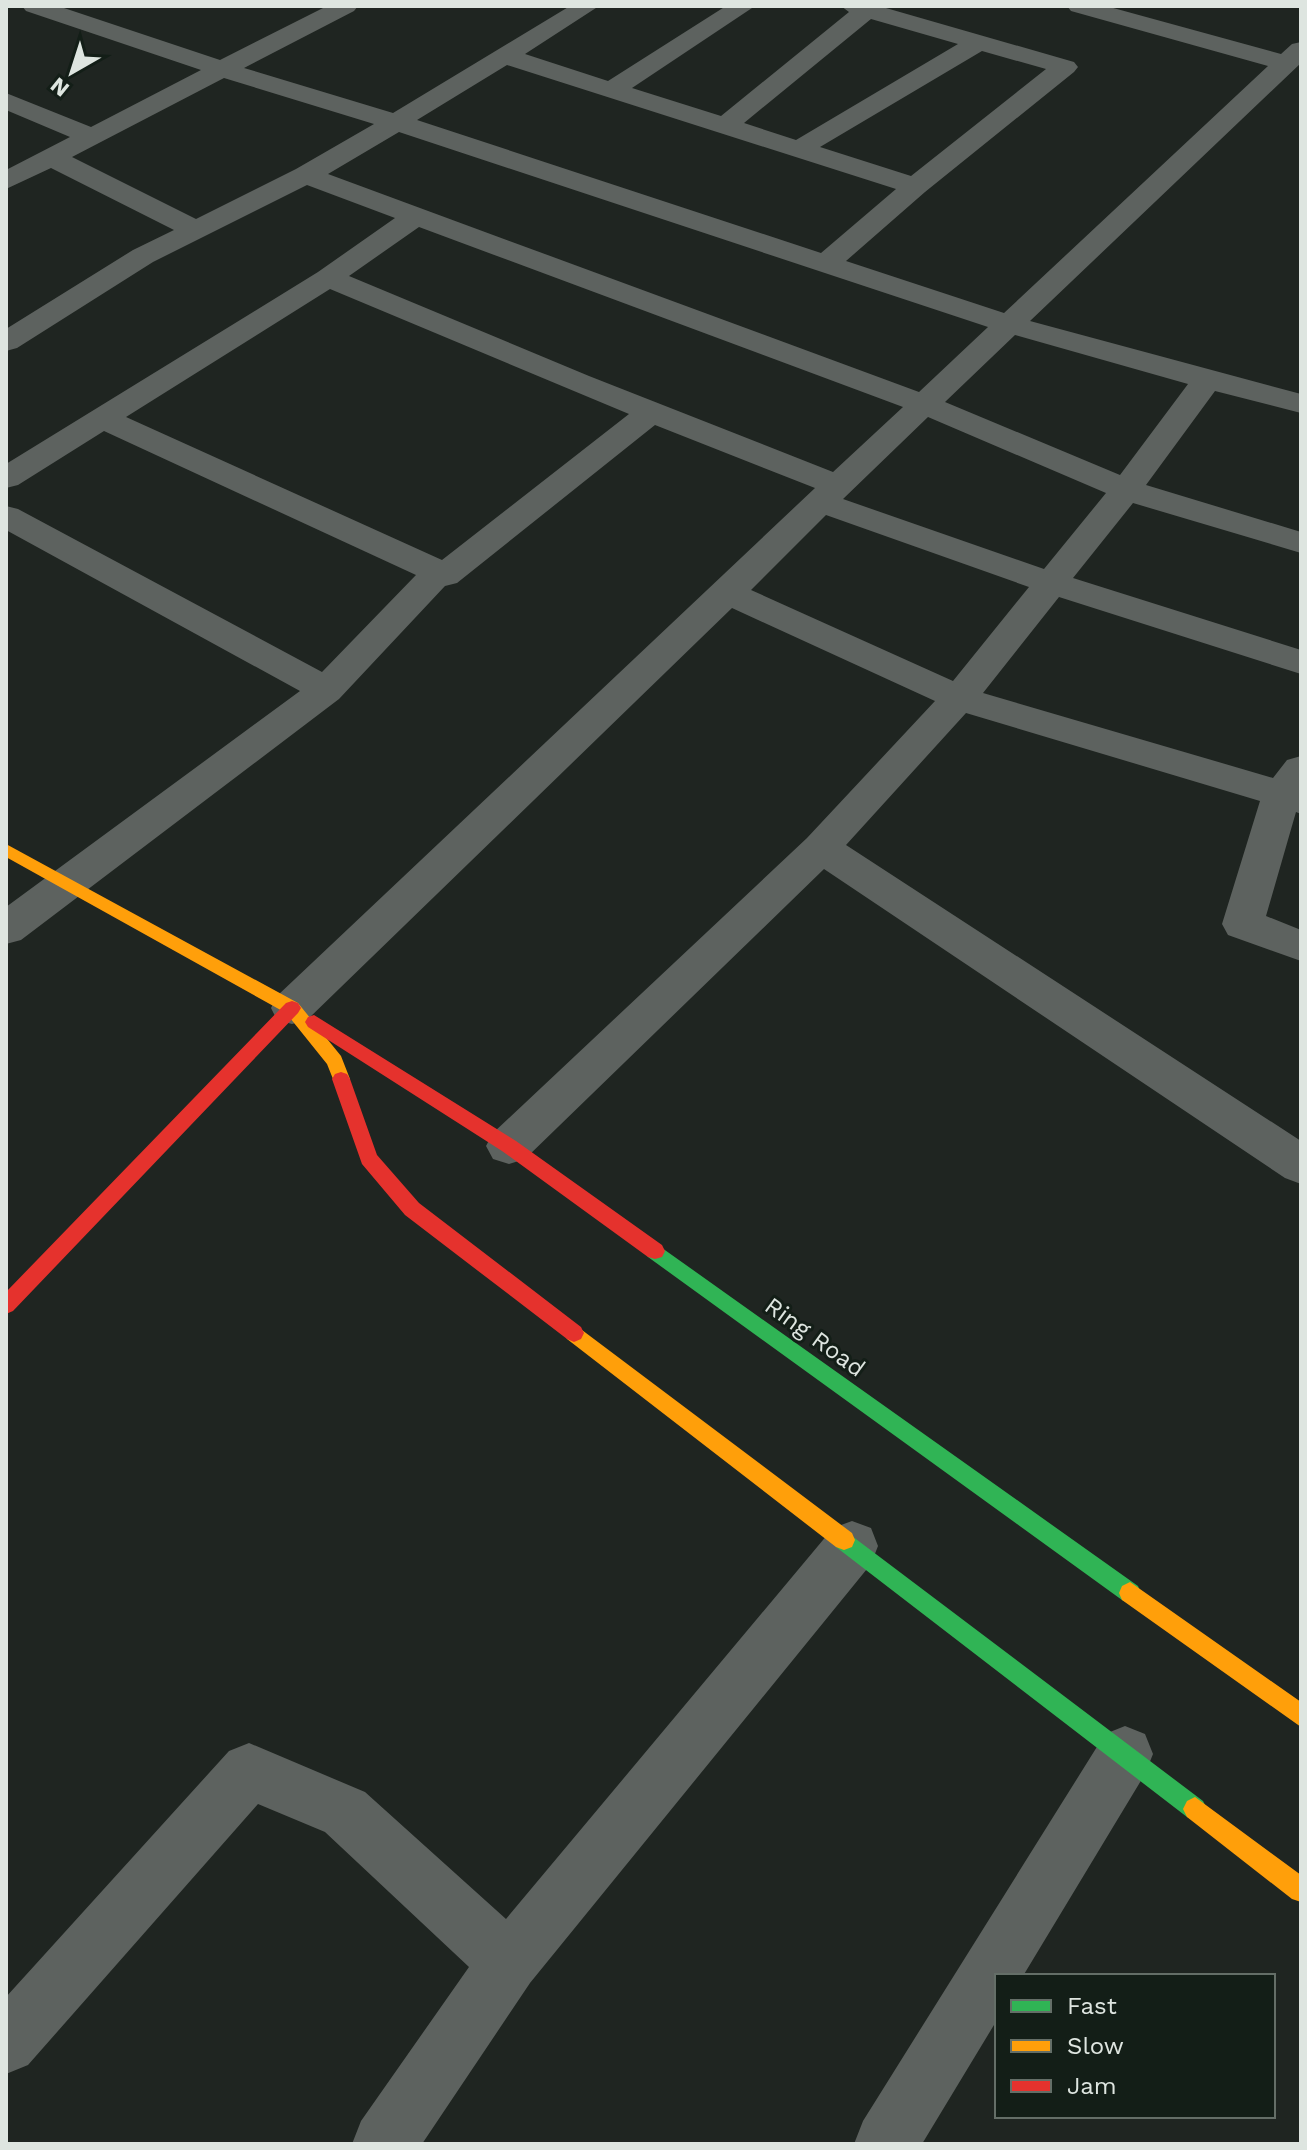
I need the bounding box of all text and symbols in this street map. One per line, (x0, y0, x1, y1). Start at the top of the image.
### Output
north arrow (32, 32, 112, 112)
text: N (46, 72, 74, 102)
street label: Ring Road (760, 1291, 870, 1383)
legend (995, 1974, 1275, 2118)
text: Fast (1067, 1992, 1117, 2020)
text: Slow (1067, 2032, 1124, 2060)
text: Jam (1067, 2072, 1117, 2100)

